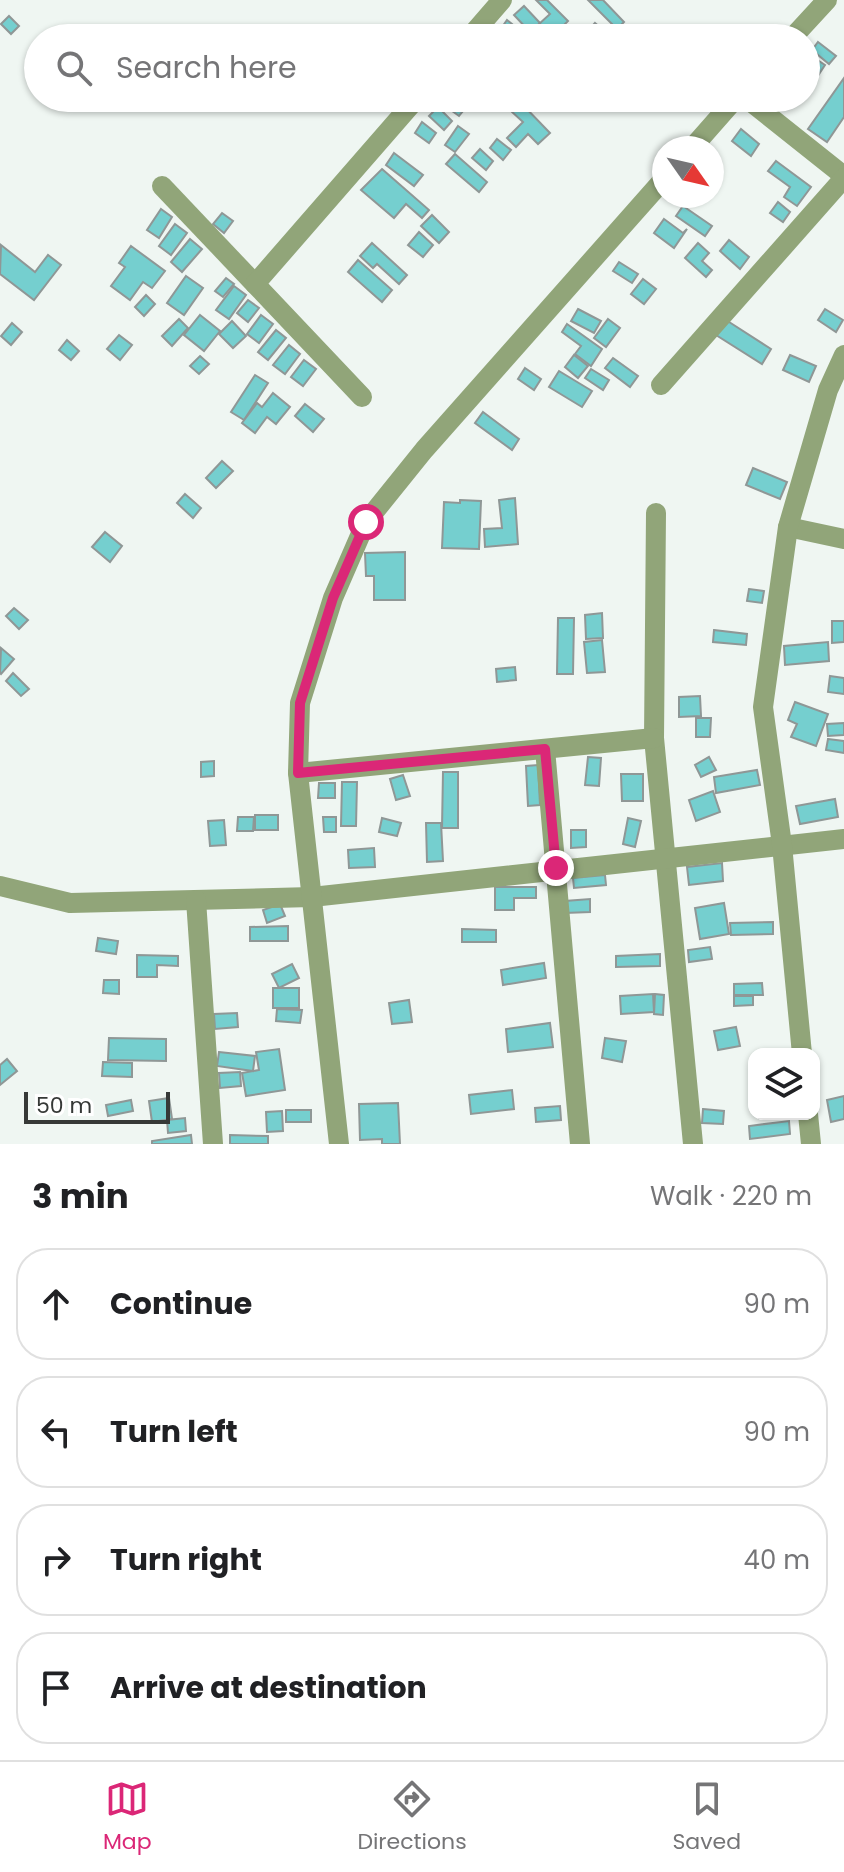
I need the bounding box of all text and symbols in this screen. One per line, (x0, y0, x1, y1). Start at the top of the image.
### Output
search box (24, 24, 820, 112)
icon: search (52, 46, 96, 90)
text: Search here (116, 46, 297, 89)
north arrow (652, 136, 724, 208)
route start (348, 504, 384, 540)
route end (538, 850, 574, 886)
map controls (748, 1048, 820, 1120)
button: layers (748, 1048, 820, 1120)
scale bar (24, 1088, 170, 1124)
text: 50 m (36, 1090, 92, 1121)
text: 3 min (32, 1172, 129, 1220)
text: Walk · 220 m (650, 1178, 812, 1214)
icon: ahead (34, 1282, 78, 1326)
text: Continue (110, 1282, 252, 1325)
text: 90 m (744, 1286, 810, 1322)
icon: left (34, 1410, 78, 1454)
text: Turn left (110, 1410, 238, 1453)
text: 90 m (744, 1414, 810, 1450)
icon: right (34, 1538, 78, 1582)
text: Turn right (110, 1538, 262, 1581)
text: 40 m (744, 1542, 810, 1578)
icon: arrive (34, 1666, 78, 1710)
text: Arrive at destination (110, 1666, 427, 1709)
tab: Map (103, 1777, 152, 1858)
tab: Directions (357, 1777, 467, 1858)
tab: Saved (672, 1777, 741, 1858)

